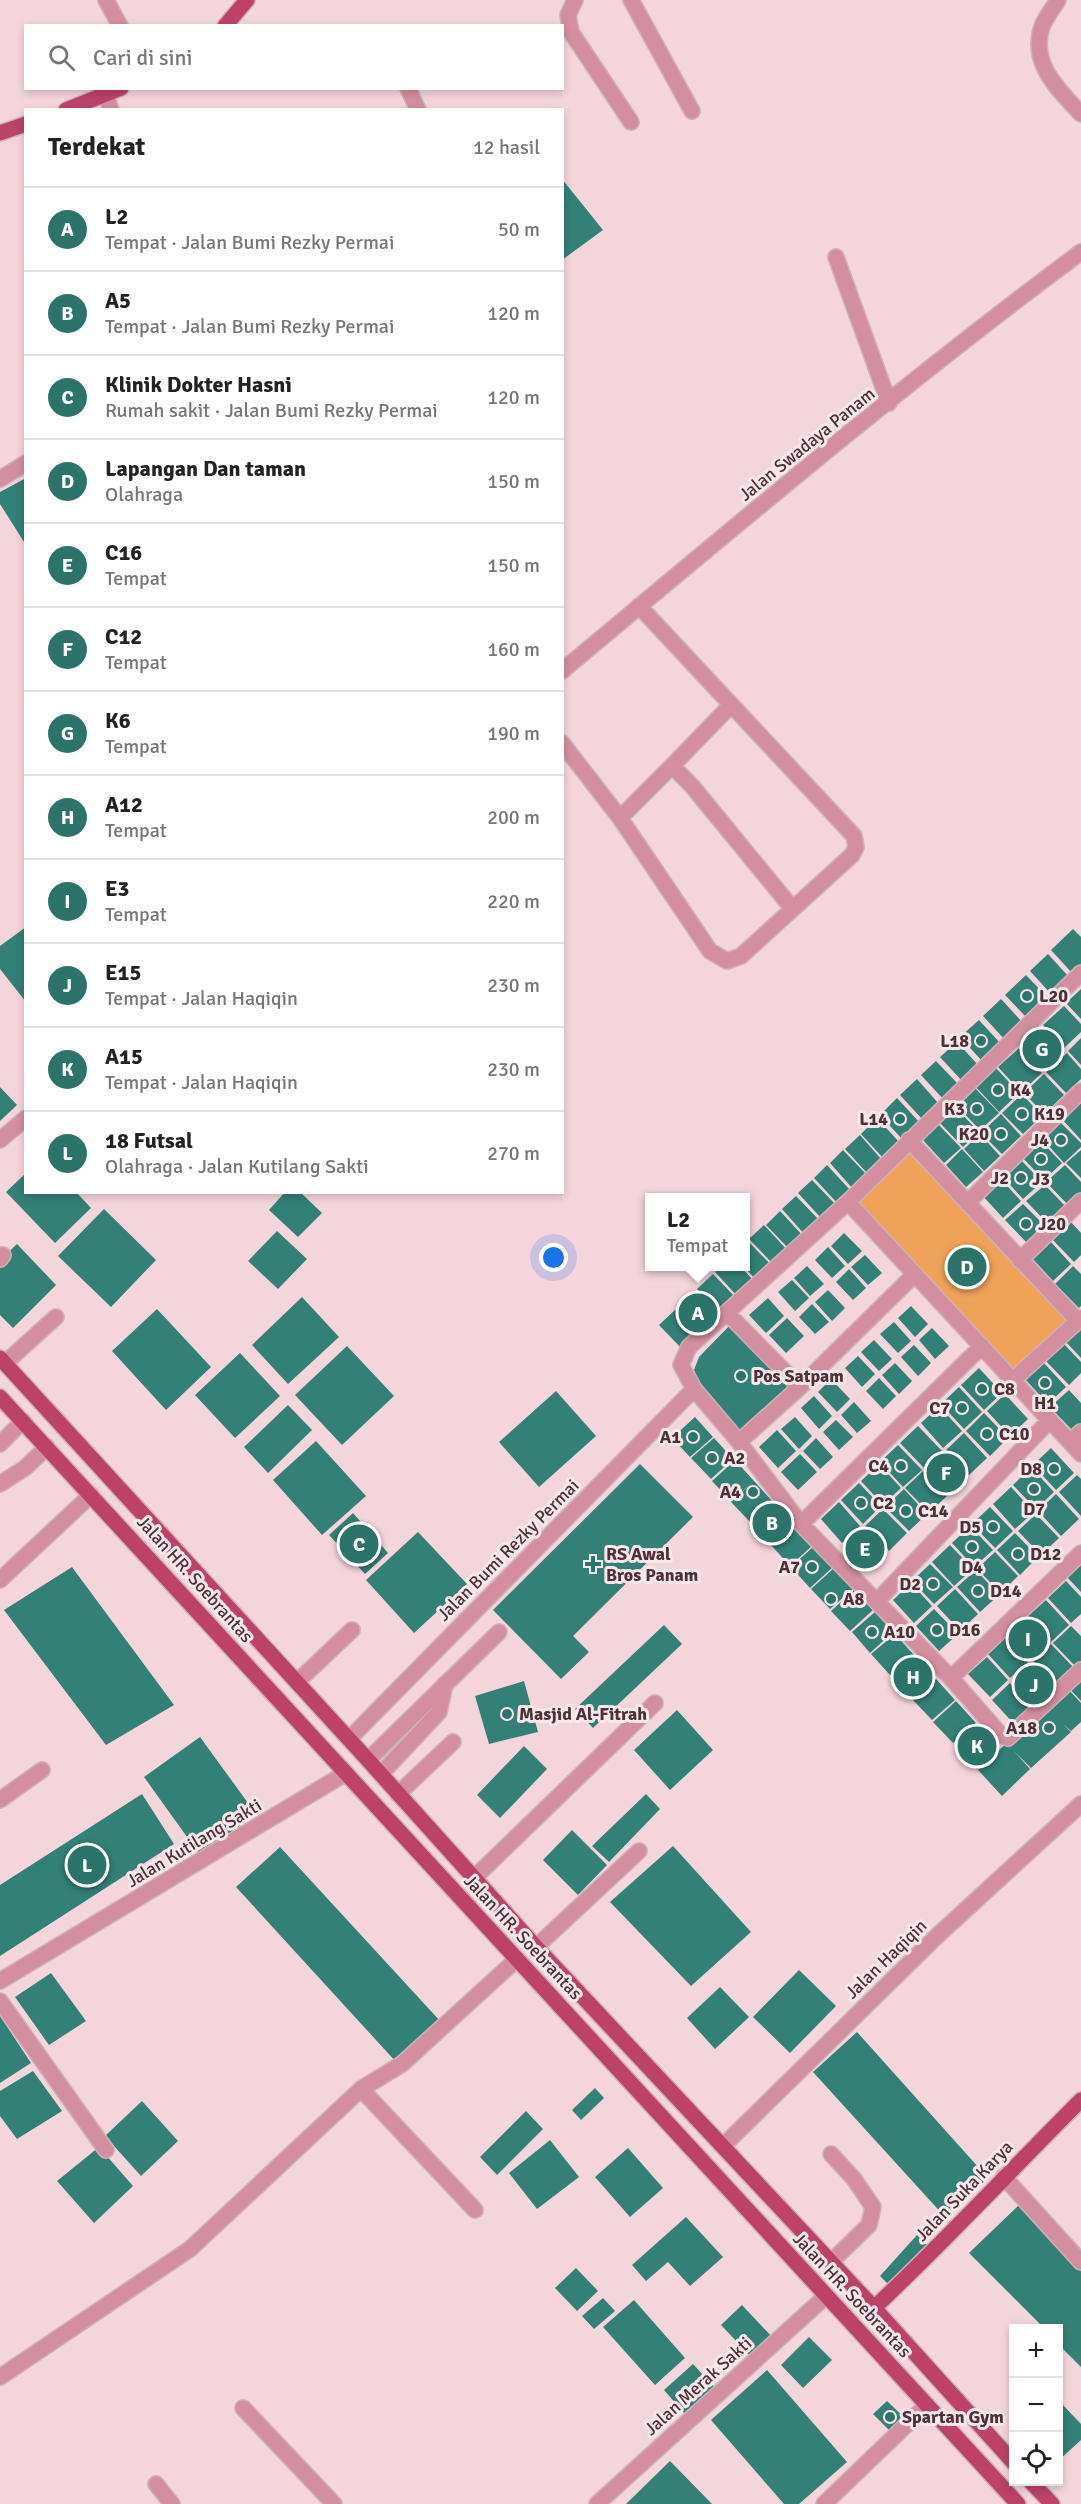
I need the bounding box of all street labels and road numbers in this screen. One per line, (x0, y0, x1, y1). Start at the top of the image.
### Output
street label: Jalan Swadaya Panam (735, 382, 879, 506)
street label: Jalan Bumi Rezky Permai (432, 1474, 584, 1626)
street label: Jalan HR. Soebrantas (132, 1511, 258, 1647)
street label: Jalan Kutilang Sakti (122, 1794, 266, 1892)
street label: Jalan HR. Soebrantas (459, 1870, 587, 2004)
street label: Jalan Haqiqin (841, 1915, 931, 2003)
street label: Jalan Suka Karya (911, 2136, 1017, 2246)
street label: Jalan HR. Soebrantas (788, 2228, 916, 2362)
street label: Jalan Merak Sakti (640, 2332, 756, 2440)

